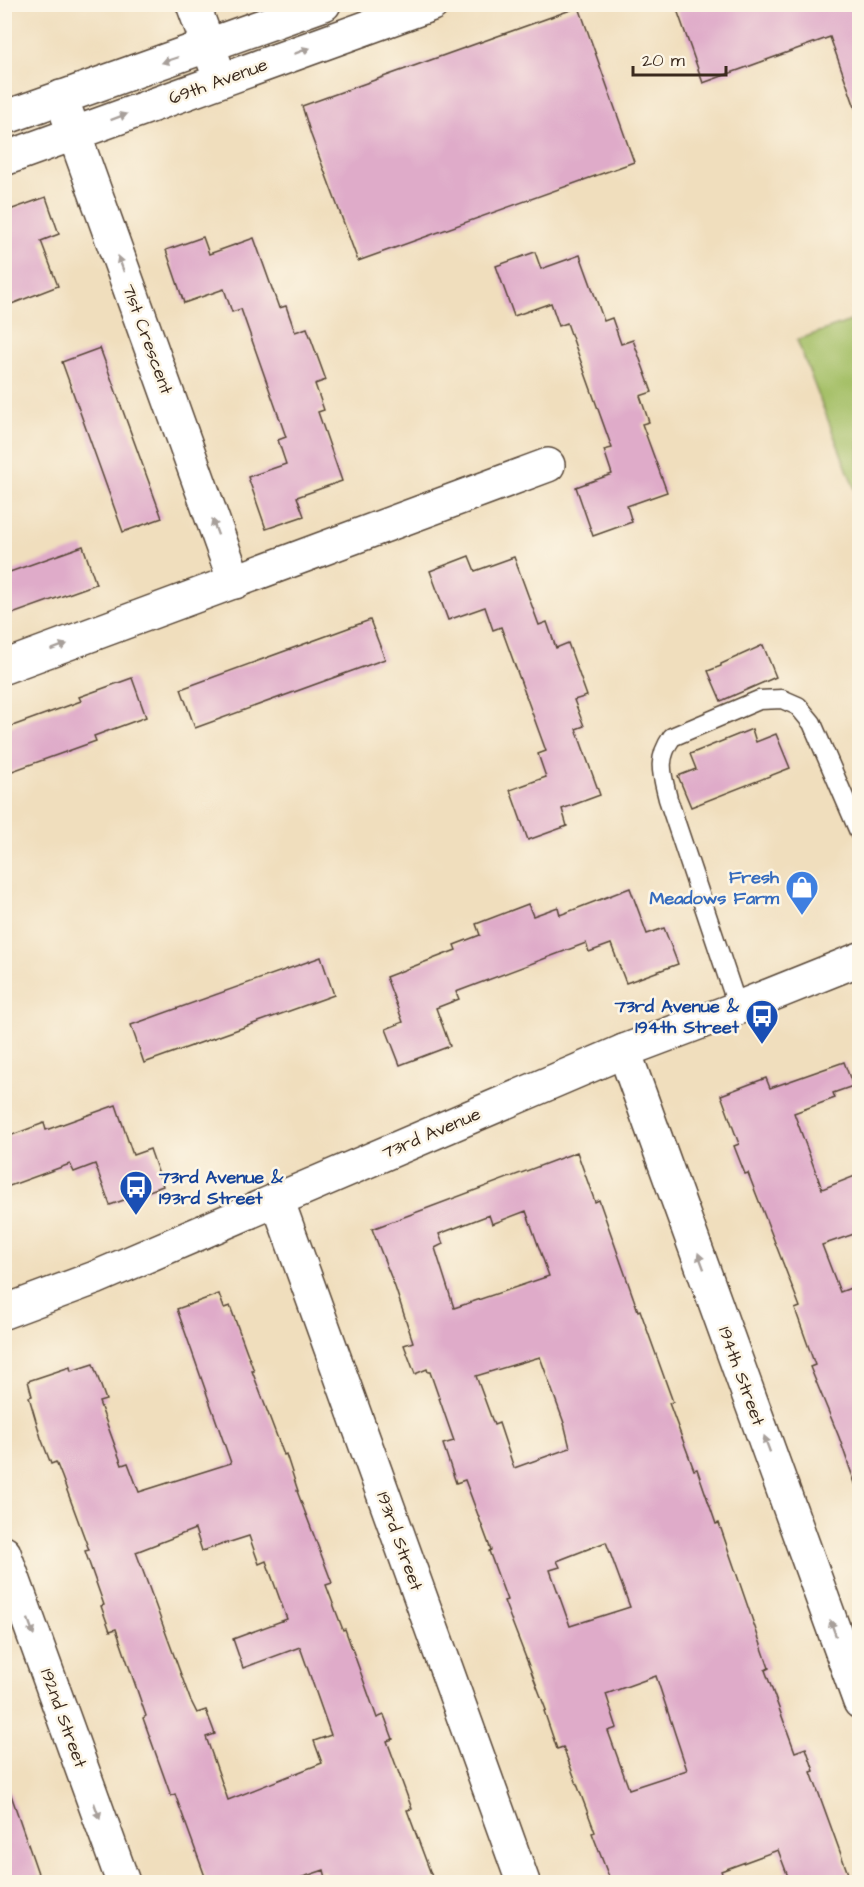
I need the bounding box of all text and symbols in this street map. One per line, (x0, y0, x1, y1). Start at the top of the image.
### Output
scale bar (633, 39, 726, 77)
one-way arrow (293, 45, 311, 55)
text: 20 m (642, 48, 685, 73)
street label: 69th Avenue (165, 52, 271, 111)
one-way arrow (161, 55, 179, 65)
one-way arrow (110, 112, 128, 122)
one-way arrow (115, 255, 125, 273)
street label: 71st Crescent (116, 281, 179, 399)
one-way arrow (210, 518, 220, 536)
one-way arrow (51, 641, 69, 651)
place label: Fresh Meadows Farm (650, 865, 780, 911)
shop icon: Fresh Meadows Farm (784, 869, 820, 916)
place label: 73rd Avenue & 194th Street (614, 994, 740, 1040)
bus stop icon: 73rd Avenue & 194th Street (744, 998, 780, 1045)
street label: 73rd Avenue (378, 1101, 485, 1165)
place label: 73rd Avenue & 193rd Street (158, 1165, 284, 1211)
bus stop icon: 73rd Avenue & 193rd Street (118, 1169, 154, 1216)
one-way arrow (695, 1251, 705, 1269)
street label: 194th Street (712, 1323, 771, 1430)
one-way arrow (761, 1435, 771, 1453)
street label: 193rd Street (370, 1488, 429, 1595)
one-way arrow (27, 1619, 37, 1637)
one-way arrow (827, 1619, 837, 1637)
street label: 192nd Street (34, 1665, 93, 1772)
one-way arrow (93, 1802, 103, 1820)

